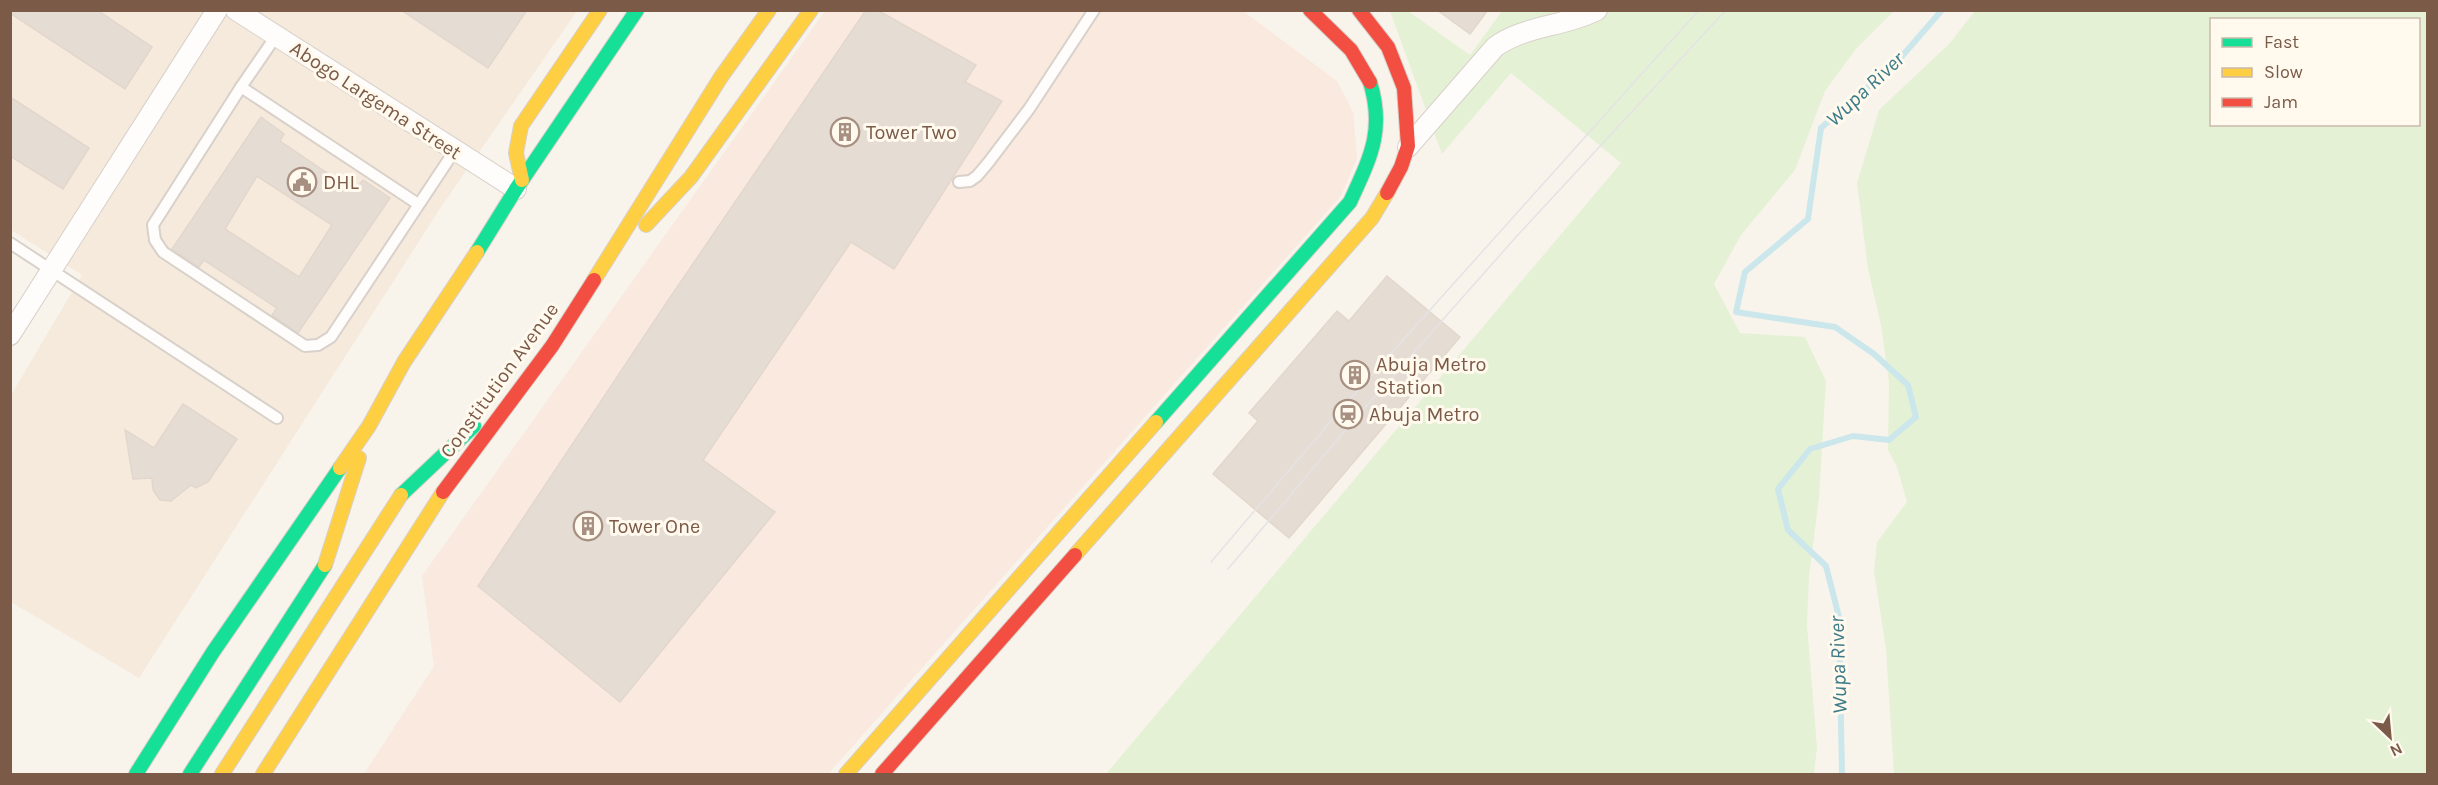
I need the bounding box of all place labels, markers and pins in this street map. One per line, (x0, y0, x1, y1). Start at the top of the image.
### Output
building icon: Tower Two (829, 116, 861, 148)
place label: Tower Two (866, 121, 957, 144)
public building icon: DHL (286, 166, 318, 198)
place label: DHL (323, 171, 360, 194)
place label: Abuja Metro Station (1376, 353, 1486, 399)
building icon: Abuja Metro Station (1339, 359, 1371, 391)
station icon: Abuja Metro (1332, 398, 1364, 430)
place label: Abuja Metro (1369, 403, 1479, 426)
building icon: Tower One (572, 510, 604, 542)
place label: Tower One (609, 515, 700, 538)

